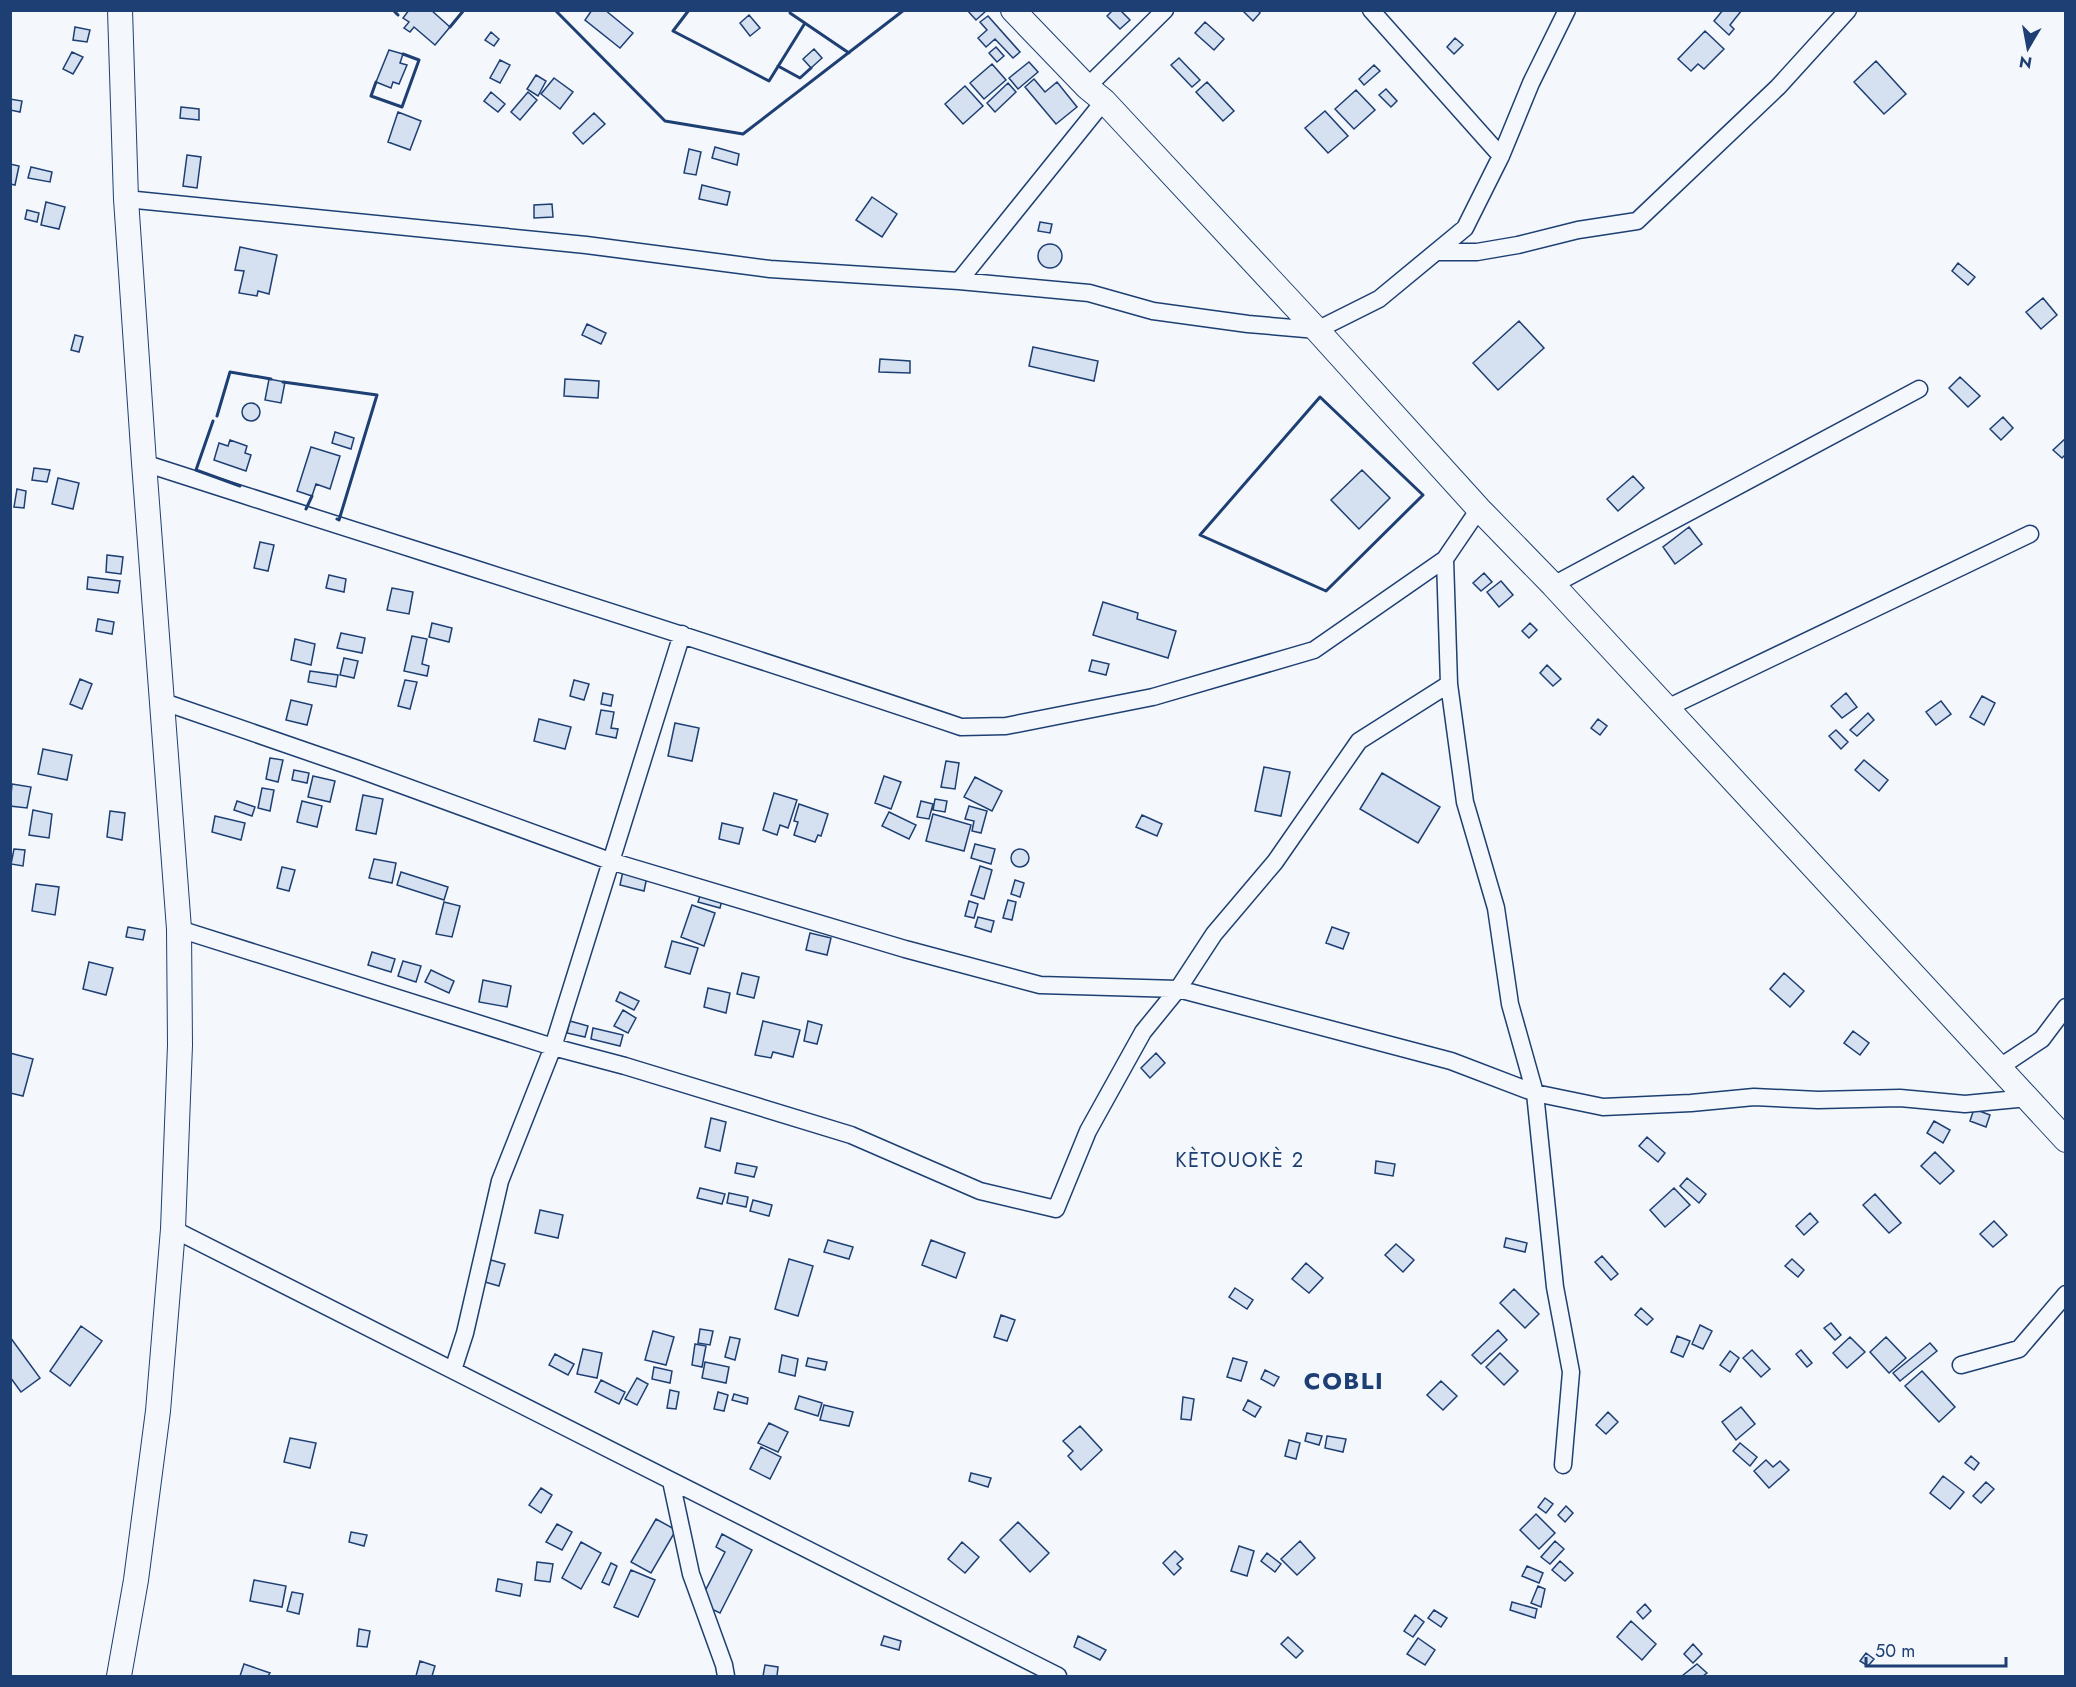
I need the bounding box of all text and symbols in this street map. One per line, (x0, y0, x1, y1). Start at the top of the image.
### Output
north arrow (1998, 18, 2058, 78)
text: N (2017, 50, 2034, 75)
district label: KÈTOUOKÈ 2 (1175, 1146, 1305, 1175)
district label: COBLI (1304, 1363, 1384, 1398)
scale bar (1866, 1630, 2006, 1668)
text: 50 m (1875, 1638, 1915, 1664)

